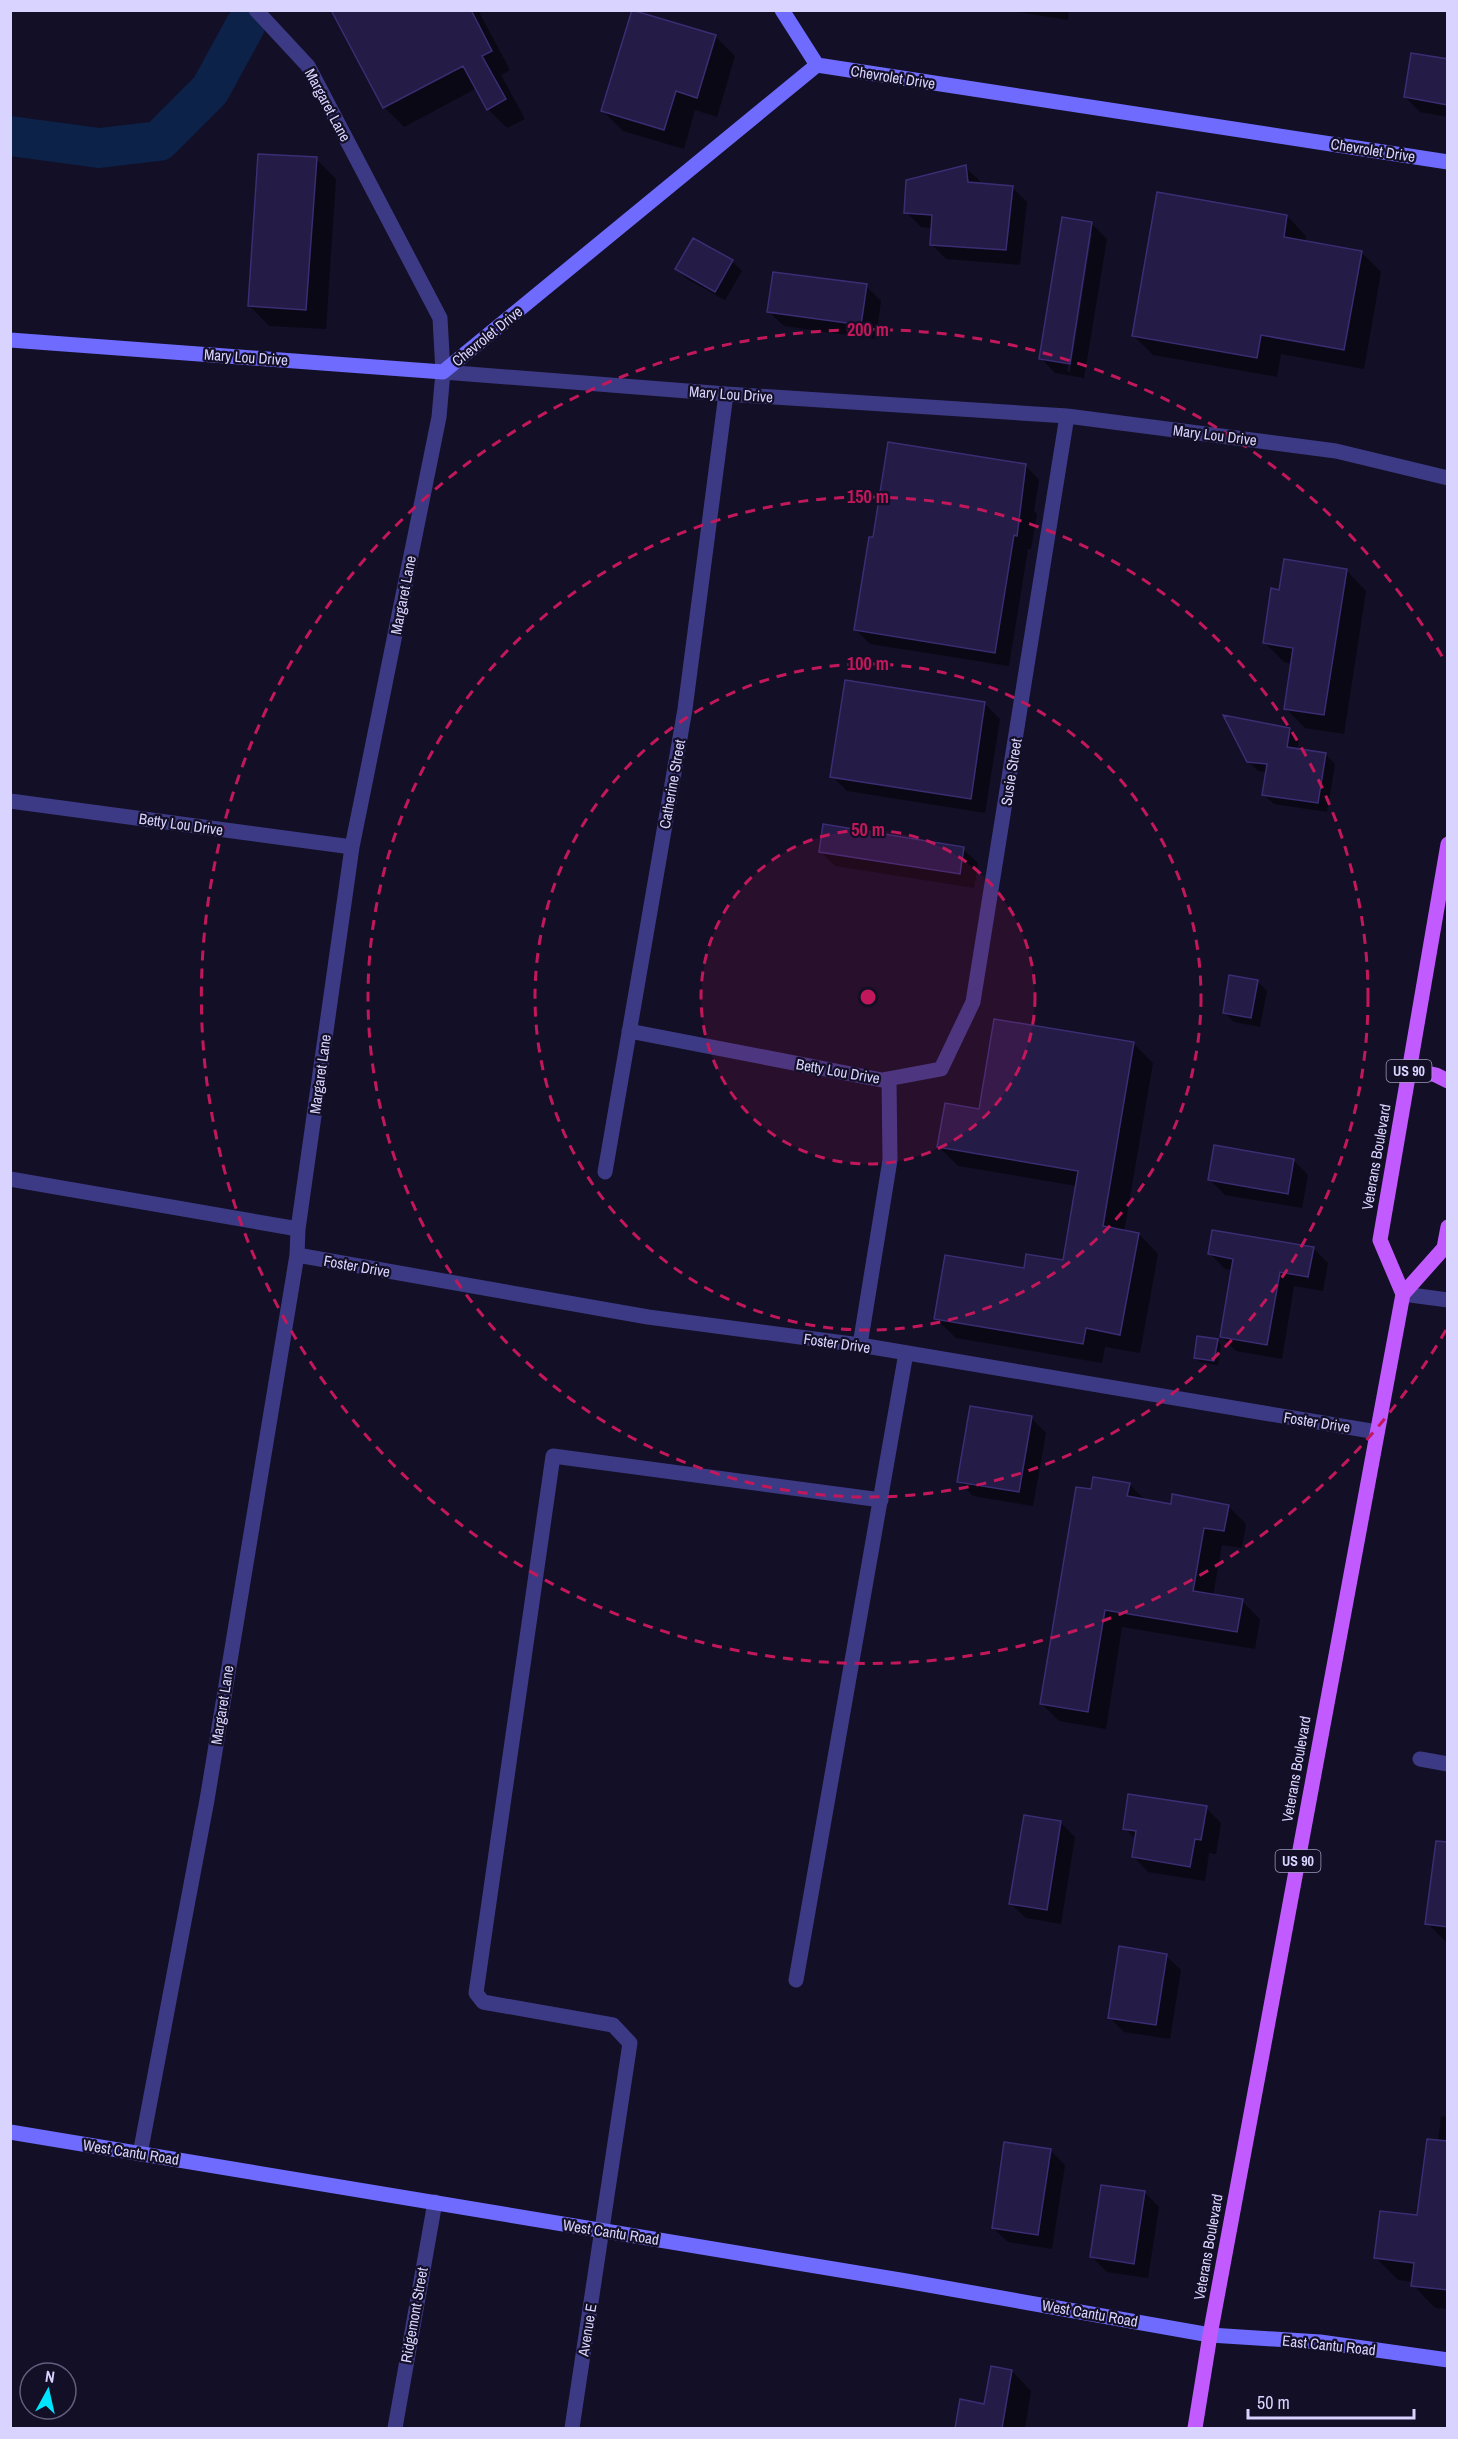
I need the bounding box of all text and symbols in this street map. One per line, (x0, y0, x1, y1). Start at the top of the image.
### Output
street label: Chevrolet Drive (849, 60, 937, 94)
street label: Margaret Lane (300, 65, 356, 145)
street label: Chevrolet Drive (1329, 133, 1417, 167)
street label: Chevrolet Drive (447, 301, 527, 371)
text: 200 m (847, 317, 889, 342)
street label: Mary Lou Drive (203, 344, 289, 370)
street label: Mary Lou Drive (688, 381, 774, 407)
street label: Mary Lou Drive (1172, 419, 1258, 451)
text: 150 m (847, 484, 889, 509)
street label: Margaret Lane (385, 554, 421, 636)
text: 100 m (847, 651, 889, 676)
street label: Susie Street (995, 736, 1027, 807)
street label: Catherine Street (654, 737, 690, 830)
street label: Betty Lou Drive (138, 808, 225, 840)
text: 50 m (851, 817, 885, 842)
centre of rings (858, 987, 878, 1007)
street label: Margaret Lane (304, 1033, 336, 1115)
street label: Betty Lou Drive (794, 1053, 882, 1089)
road number: US 90 (1386, 1060, 1432, 1082)
street label: Veterans Boulevard (1356, 1102, 1396, 1212)
street label: Foster Drive (322, 1250, 392, 1282)
street label: Foster Drive (802, 1328, 872, 1358)
street label: Foster Drive (1282, 1406, 1352, 1438)
street label: Margaret Lane (205, 1664, 239, 1746)
street label: Veterans Boulevard (1276, 1714, 1316, 1824)
road number: US 90 (1276, 1850, 1320, 1872)
street label: West Cantu Road (82, 2134, 180, 2170)
street label: Veterans Boulevard (1188, 2192, 1228, 2302)
street label: West Cantu Road (562, 2214, 660, 2250)
street label: Ridgemont Street (395, 2265, 433, 2364)
street label: West Cantu Road (1040, 2294, 1140, 2332)
street label: Avenue E (572, 2302, 602, 2359)
street label: East Cantu Road (1281, 2330, 1377, 2360)
north arrow (18, 2361, 78, 2421)
text: N (44, 2365, 56, 2388)
scale bar (1248, 2382, 1414, 2420)
text: 50 m (1257, 2390, 1290, 2415)

